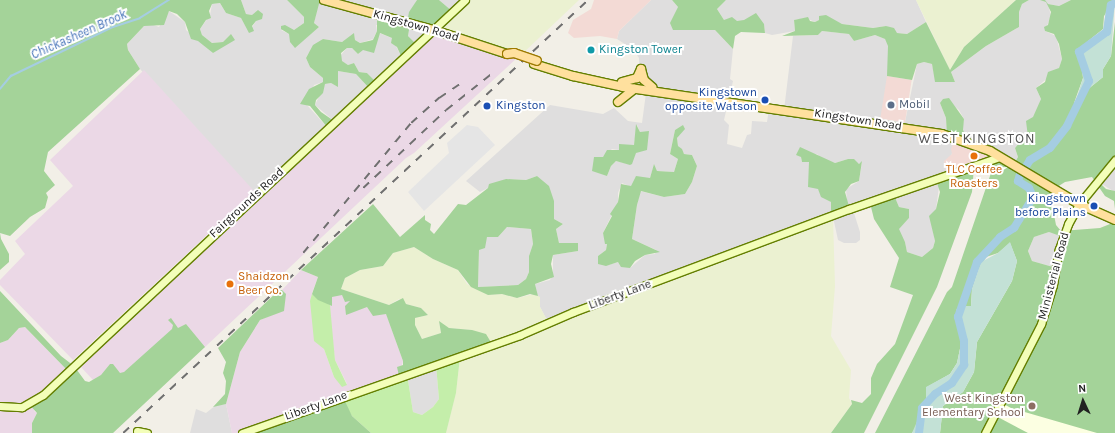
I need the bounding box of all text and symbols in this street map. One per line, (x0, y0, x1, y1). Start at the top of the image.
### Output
water label: Chickasheen Brook (29, 7, 129, 63)
street label: Kingstown Road (371, 7, 461, 45)
place label: Kingston Tower (599, 43, 682, 57)
marker: Kingston Tower (586, 45, 596, 55)
place label: Kingstown opposite Watson (665, 86, 757, 114)
marker: Kingstown opposite Watson (760, 95, 770, 105)
place label: Mobil (899, 98, 930, 112)
place label: Kingston (496, 99, 545, 113)
marker: Kingston (481, 100, 493, 112)
marker: Mobil (886, 100, 896, 110)
street label: Kingstown Road (813, 106, 903, 134)
district label: WEST KINGSTON (918, 131, 1036, 147)
marker: TLC Coffee Roasters (969, 151, 979, 161)
place label: TLC Coffee Roasters (946, 163, 1002, 191)
street label: Fairgrounds Road (207, 165, 287, 241)
place label: Kingstown before Plains (1015, 192, 1086, 220)
marker: Kingstown before Plains (1089, 201, 1099, 211)
street label: Ministerial Road (1035, 231, 1073, 321)
place label: Shaidzon Beer Co. (238, 270, 289, 298)
street label: Liberty Lane (587, 277, 653, 313)
marker: Shaidzon Beer Co. (225, 279, 235, 289)
north arrow (1063, 381, 1103, 421)
text: N (1078, 382, 1087, 395)
street label: Liberty Lane (283, 388, 349, 424)
place label: West Kingston Elementary School (922, 392, 1024, 420)
marker: West Kingston Elementary School (1027, 401, 1037, 411)

